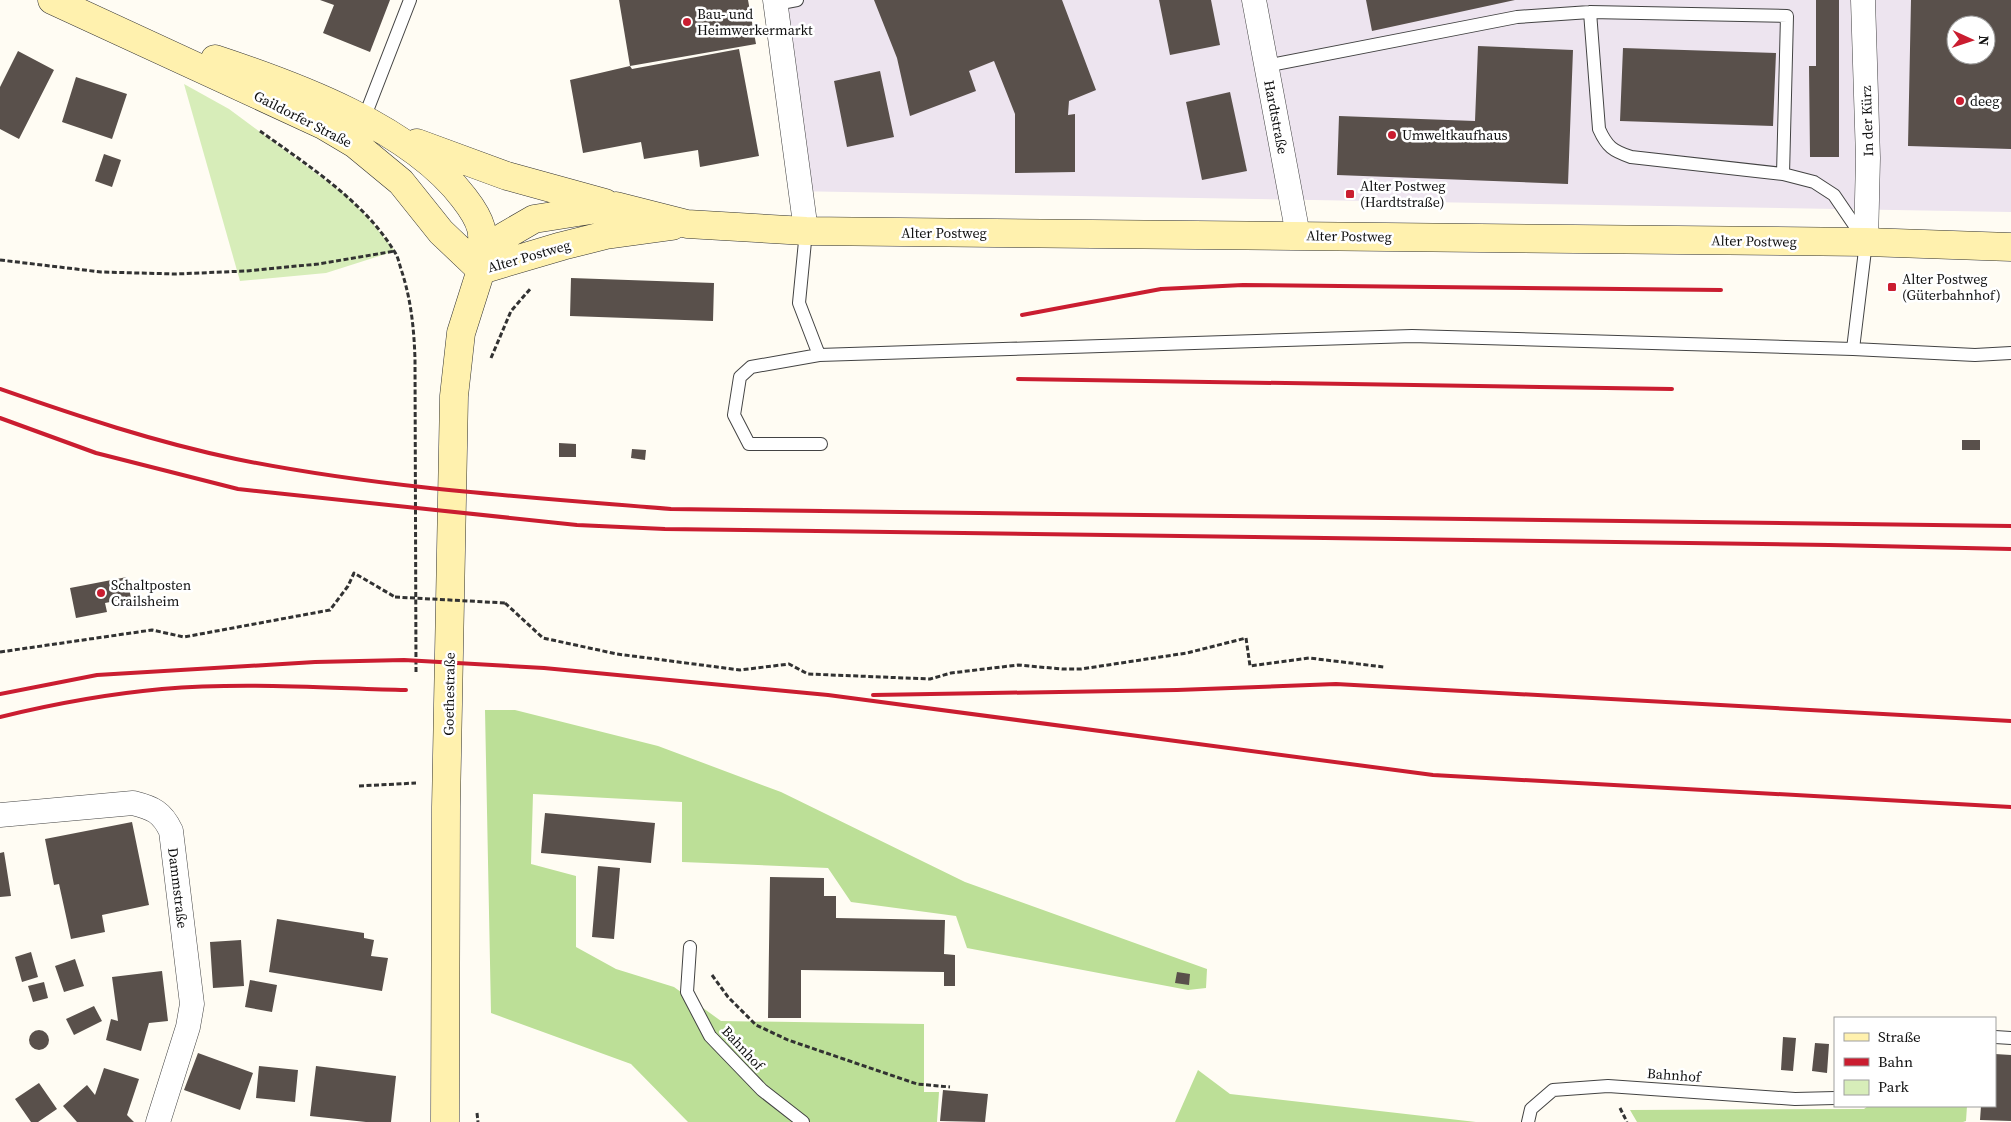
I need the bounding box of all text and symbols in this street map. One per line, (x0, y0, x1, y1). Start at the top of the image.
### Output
place label: Bau- und Heimwerkermarkt (697, 4, 813, 40)
north arrow (1946, 15, 1996, 65)
marker: Bau- und Heimwerkermarkt (681, 16, 693, 28)
text: N (1974, 35, 1994, 46)
street label: Hardtstraße (1259, 78, 1293, 156)
street label: In der Kürz (1856, 85, 1878, 157)
street label: Gaildorfer Straße (251, 86, 355, 152)
place label: deeg (1970, 91, 1999, 111)
marker: deeg (1954, 95, 1966, 107)
place label: Umweltkaufhaus (1402, 125, 1508, 145)
marker: Umweltkaufhaus (1386, 129, 1398, 141)
place label: Alter Postweg (Hardtstraße) (1360, 176, 1446, 212)
marker: Alter Postweg (Hardtstraße) (1344, 188, 1356, 200)
street label: Alter Postweg (901, 223, 987, 243)
street label: Alter Postweg (1306, 225, 1392, 247)
street label: Alter Postweg (1711, 230, 1797, 252)
street label: Alter Postweg (485, 235, 573, 277)
place label: Alter Postweg (Güterbahnhof) (1902, 269, 2001, 305)
marker: Alter Postweg (Güterbahnhof) (1886, 281, 1898, 293)
place label: Schaltposten Crailsheim (111, 575, 192, 611)
marker: Schaltposten Crailsheim (95, 587, 107, 599)
street label: Goethestraße (438, 652, 460, 736)
street label: Dammstraße (163, 846, 193, 930)
legend (1834, 1017, 1996, 1107)
street label: Bahnhof (717, 1021, 769, 1075)
text: Straße (1878, 1026, 1921, 1047)
text: Bahn (1878, 1051, 1913, 1072)
street label: Bahnhof (1646, 1063, 1703, 1087)
text: Park (1878, 1076, 1910, 1097)

